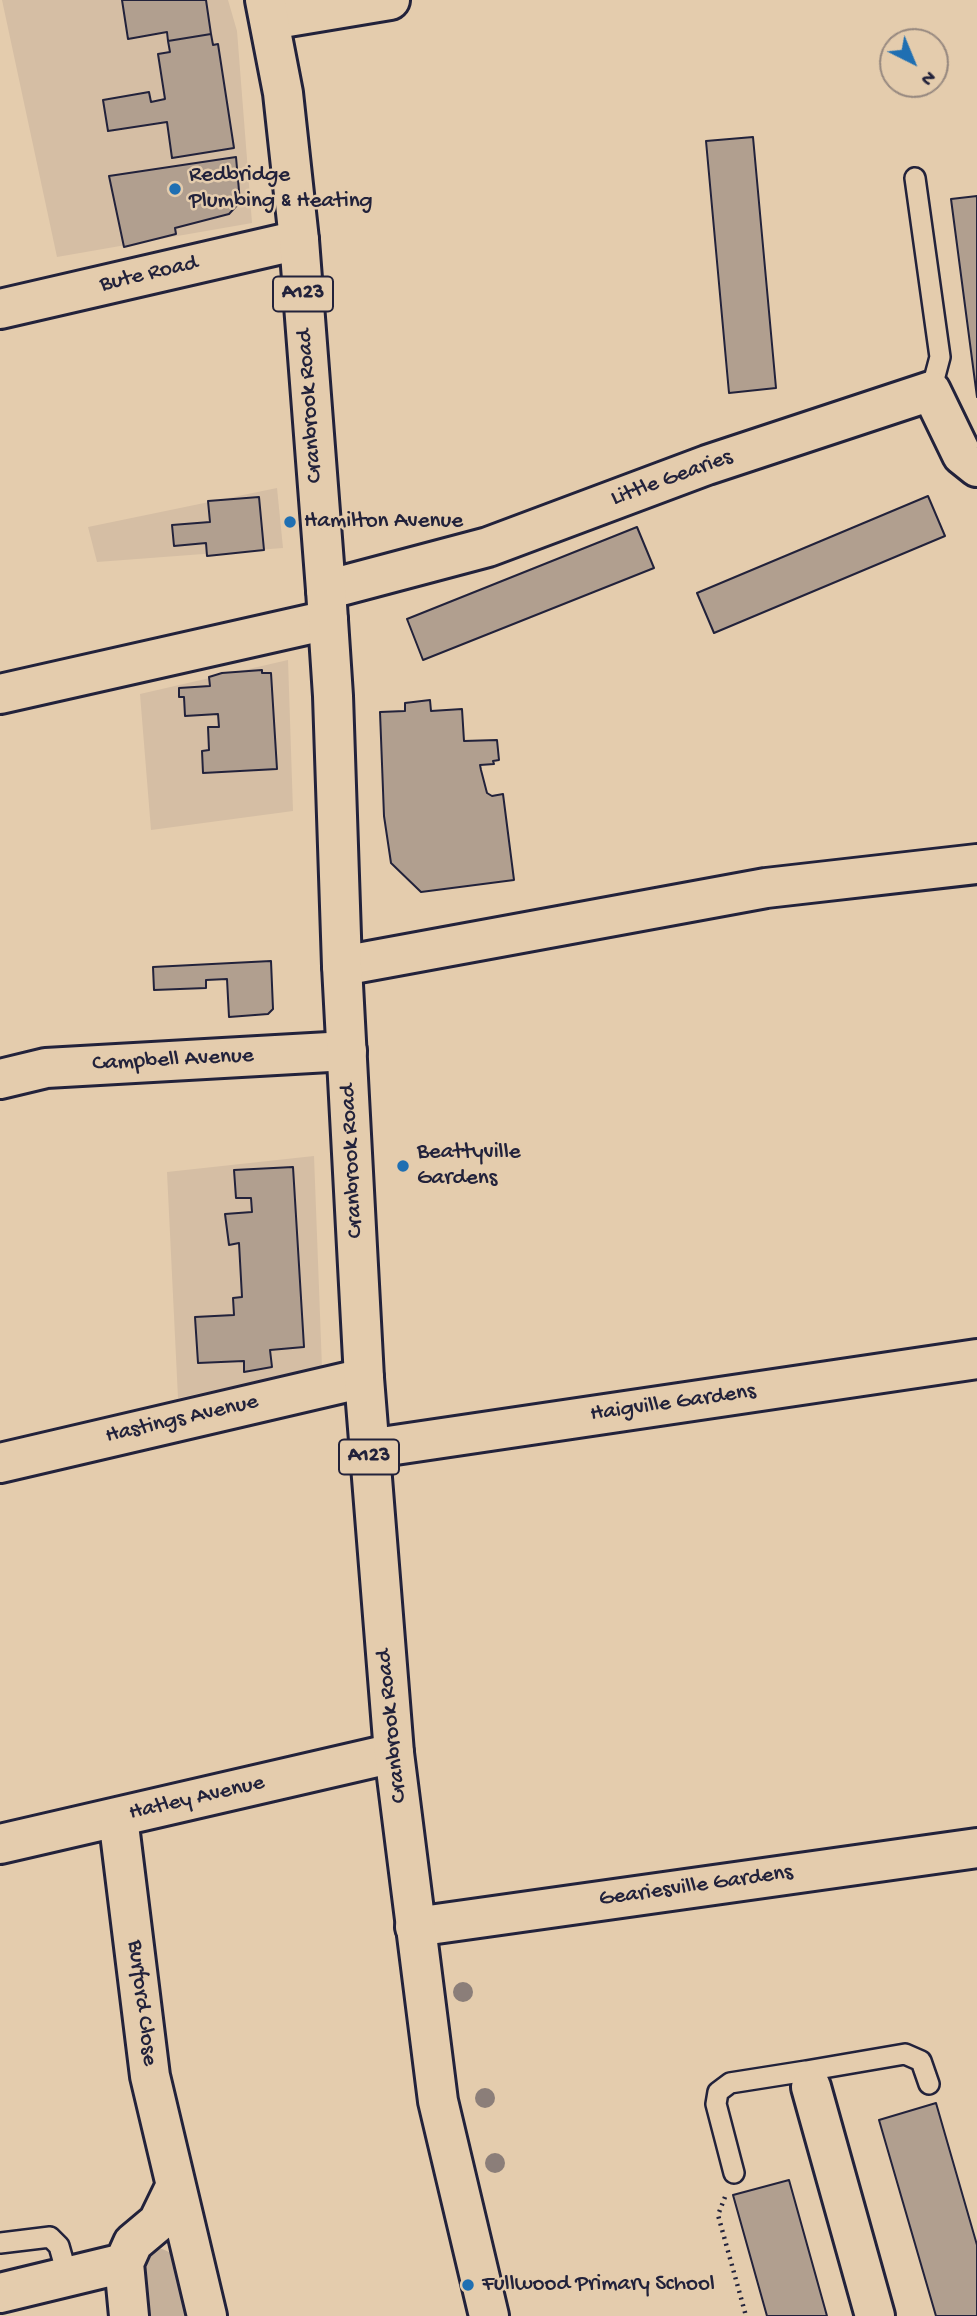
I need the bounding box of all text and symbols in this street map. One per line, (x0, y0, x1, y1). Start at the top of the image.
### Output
north arrow (879, 28, 949, 98)
text: N (915, 65, 940, 90)
place label: Redbridge Plumbing & Heating (189, 162, 373, 216)
marker: Redbridge Plumbing & Heating (167, 181, 183, 197)
street label: Bute Road (97, 250, 201, 300)
road number: A123 (273, 276, 333, 312)
street label: Cranbrook Road (292, 328, 330, 484)
street label: Little Gearies (608, 444, 736, 514)
place label: Hamilton Avenue (304, 508, 463, 536)
marker: Hamilton Avenue (282, 514, 298, 530)
street label: Campbell Avenue (92, 1043, 254, 1079)
street label: Cranbrook Road (335, 1083, 371, 1239)
place label: Beattyville Gardens (417, 1139, 521, 1193)
marker: Beattyville Gardens (395, 1158, 411, 1174)
street label: Haigville Gardens (589, 1379, 757, 1429)
street label: Hastings Avenue (103, 1389, 261, 1451)
road number: A123 (339, 1440, 399, 1474)
street label: Cranbrook Road (371, 1648, 415, 1804)
street label: Hatley Avenue (127, 1770, 267, 1828)
street label: Geariesville Gardens (597, 1860, 795, 1914)
street label: Burford Close (120, 1939, 162, 2067)
place label: Fullwood Primary School (482, 2271, 715, 2299)
marker: Fullwood Primary School (460, 2277, 476, 2293)

